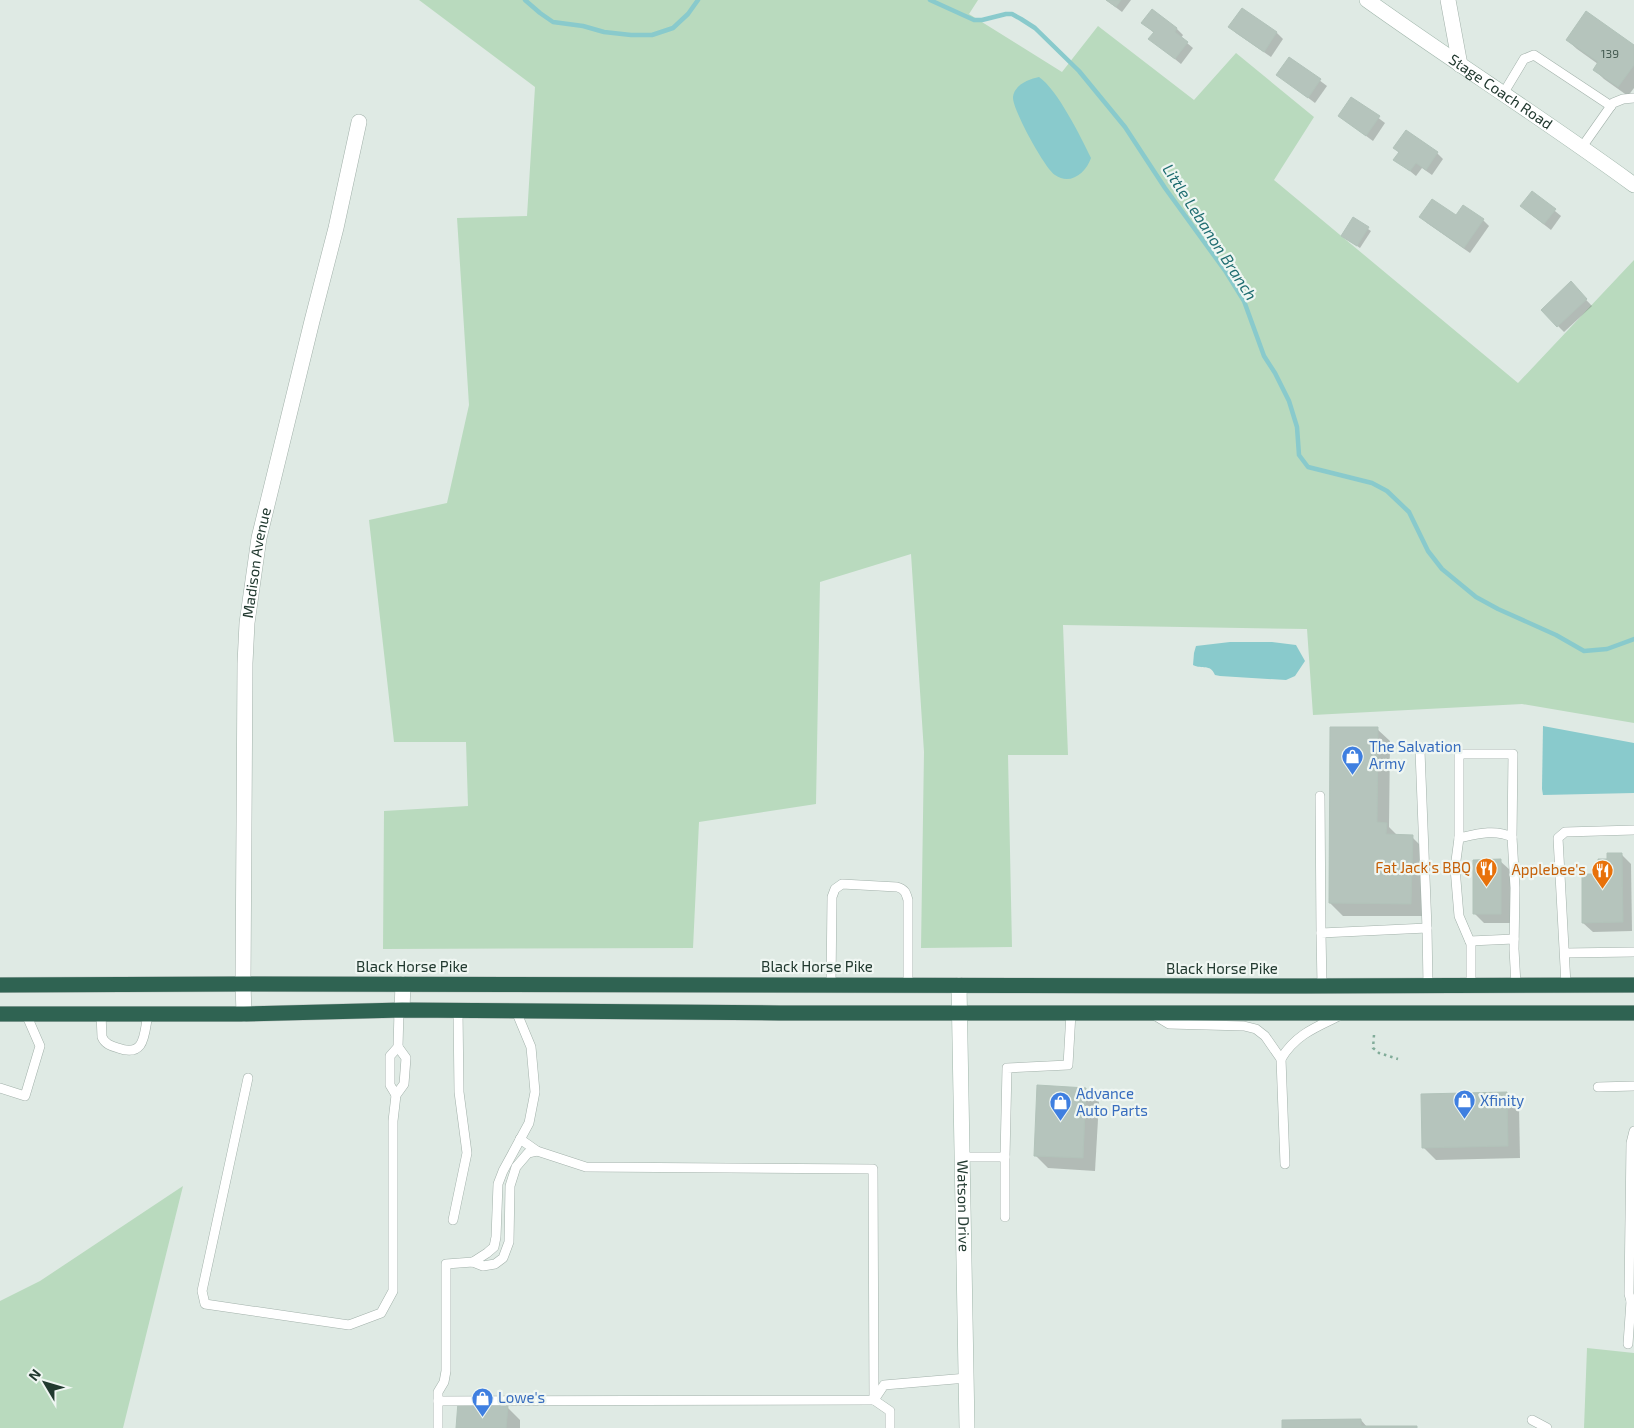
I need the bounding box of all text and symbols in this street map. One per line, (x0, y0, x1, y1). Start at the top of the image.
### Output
house number: 139 (1601, 46, 1619, 60)
street label: Stage Coach Road (1446, 50, 1556, 133)
water label: Little Lebanon Branch (1159, 160, 1262, 303)
street label: Madison Avenue (238, 505, 274, 619)
place label: The Salvation Army (1369, 737, 1461, 772)
shop icon: The Salvation Army (1341, 744, 1365, 775)
restaurant icon: Fat Jack's BBQ (1475, 856, 1499, 887)
place label: Fat Jack's BBQ (1375, 858, 1471, 877)
restaurant icon: Applebee's (1590, 858, 1614, 889)
place label: Applebee's (1511, 860, 1586, 878)
street label: Black Horse Pike (356, 957, 468, 975)
street label: Black Horse Pike (761, 957, 873, 975)
street label: Black Horse Pike (1166, 959, 1278, 977)
place label: Advance Auto Parts (1076, 1084, 1148, 1119)
shop icon: Xfinity (1452, 1089, 1476, 1120)
shop icon: Advance Auto Parts (1048, 1091, 1072, 1122)
place label: Xfinity (1480, 1091, 1524, 1109)
street label: Watson Drive (954, 1160, 974, 1252)
north arrow (20, 1358, 70, 1408)
text: N (25, 1365, 44, 1384)
shop icon: Lowe's (470, 1386, 494, 1417)
place label: Lowe's (498, 1388, 545, 1406)

